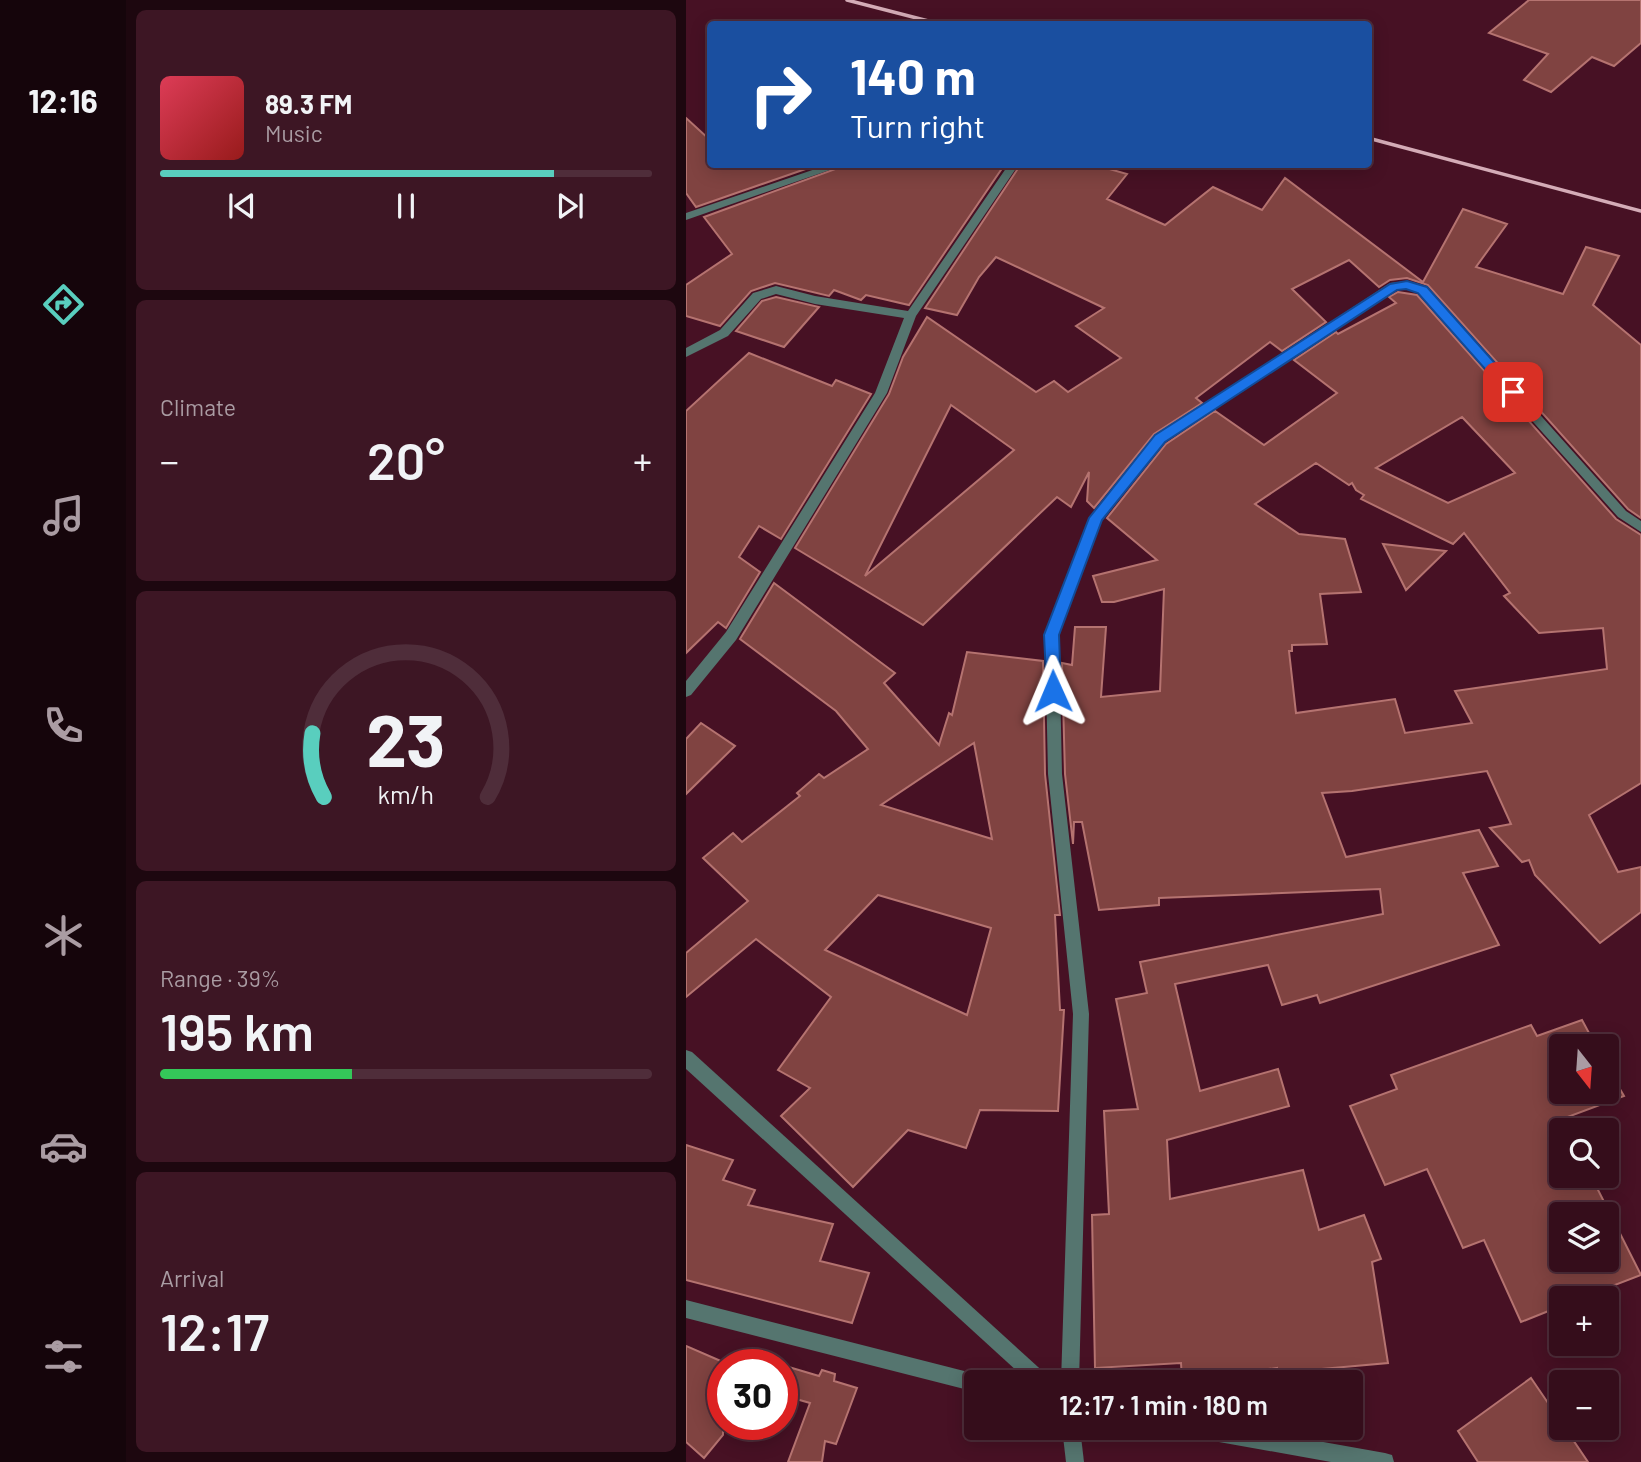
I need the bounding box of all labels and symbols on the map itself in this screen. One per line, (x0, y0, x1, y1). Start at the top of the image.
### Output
pin (1483, 362, 1543, 422)
position arrow (1016, 654, 1090, 728)
north arrow (1549, 1034, 1619, 1104)
speed limit sign: 30 (707, 1349, 798, 1440)

